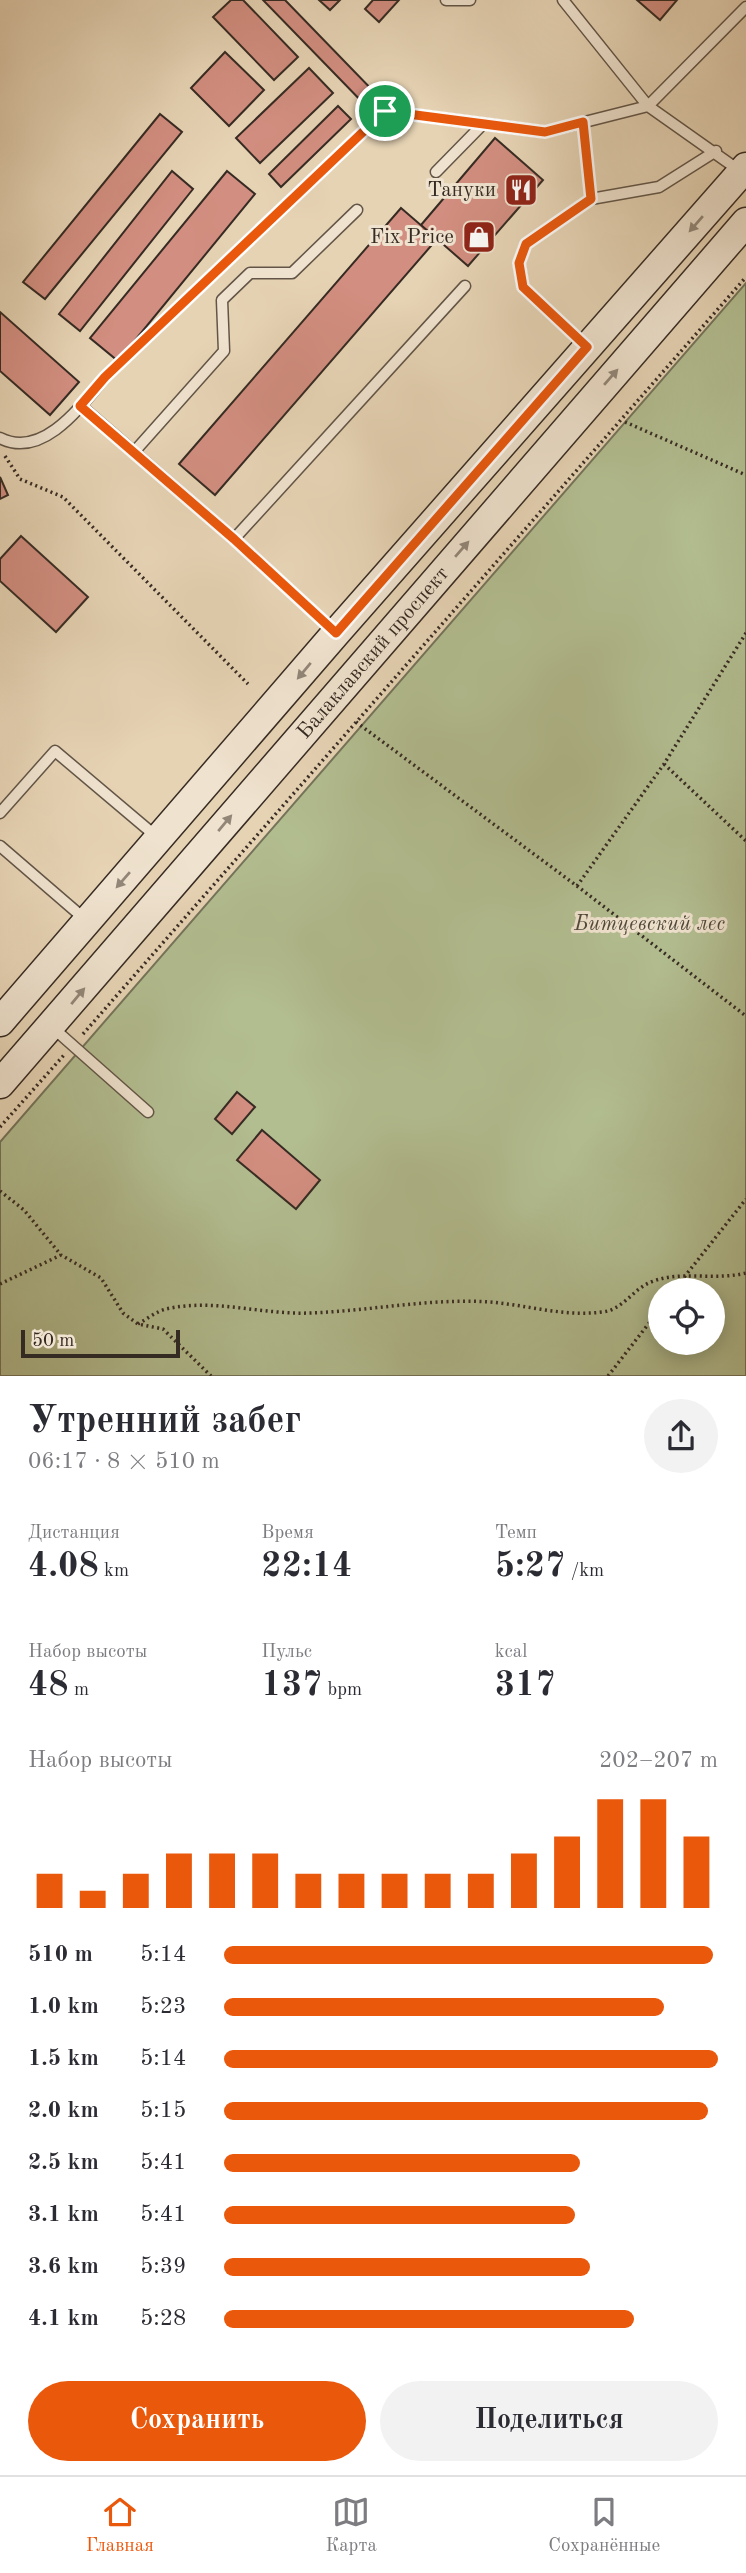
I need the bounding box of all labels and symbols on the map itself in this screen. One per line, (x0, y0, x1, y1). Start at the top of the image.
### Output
pin (355, 81, 415, 141)
restaurant icon: Тануки (502, 171, 540, 209)
place label: Тануки (427, 180, 496, 201)
one-way arrow (689, 215, 704, 232)
shop icon: Fix Price (460, 218, 498, 256)
place label: Fix Price (370, 227, 454, 248)
one-way arrow (603, 368, 619, 386)
one-way arrow (454, 540, 470, 558)
street label: Балаклавский проспект (293, 563, 453, 743)
one-way arrow (296, 662, 312, 680)
one-way arrow (217, 815, 232, 832)
one-way arrow (115, 871, 131, 889)
park label: Битцевский лес (574, 914, 725, 935)
one-way arrow (70, 988, 85, 1005)
scale bar (21, 1327, 180, 1359)

